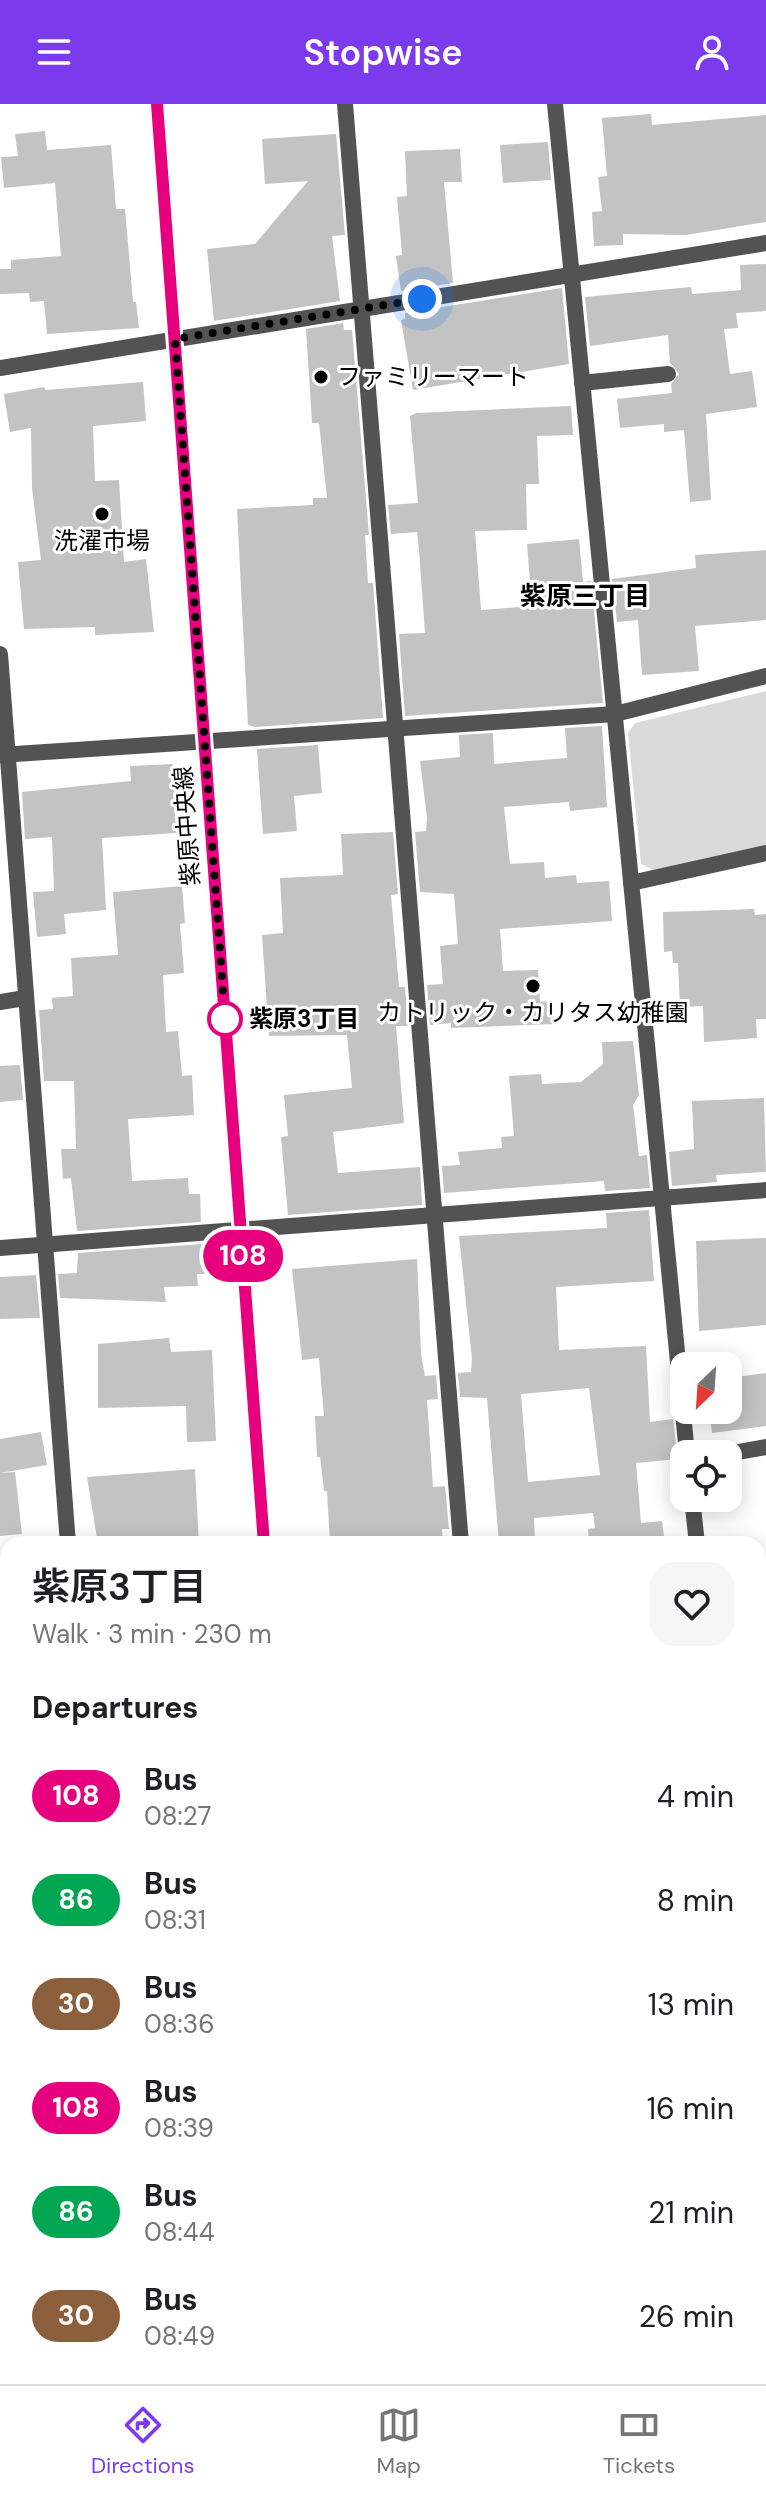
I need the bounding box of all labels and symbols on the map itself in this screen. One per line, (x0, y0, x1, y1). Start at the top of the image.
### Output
your location (402, 279, 442, 319)
place label: ファミリーマート (337, 361, 529, 392)
marker: ファミリーマート (312, 368, 330, 386)
marker: 洗濯市場 (93, 505, 111, 523)
place label: 洗濯市場 (54, 525, 150, 556)
district label: 紫原三丁目 (520, 579, 650, 613)
street label: 紫原中央線 (167, 765, 206, 887)
marker: カトリック・カリタス幼稚園 (524, 977, 542, 995)
place label: カトリック・カリタス幼稚園 (377, 997, 689, 1028)
marker: 紫原3丁目 (208, 1002, 242, 1036)
place label: 紫原3丁目 (249, 1003, 359, 1034)
line badge: 108 (197, 1230, 289, 1282)
north arrow (670, 1352, 742, 1424)

